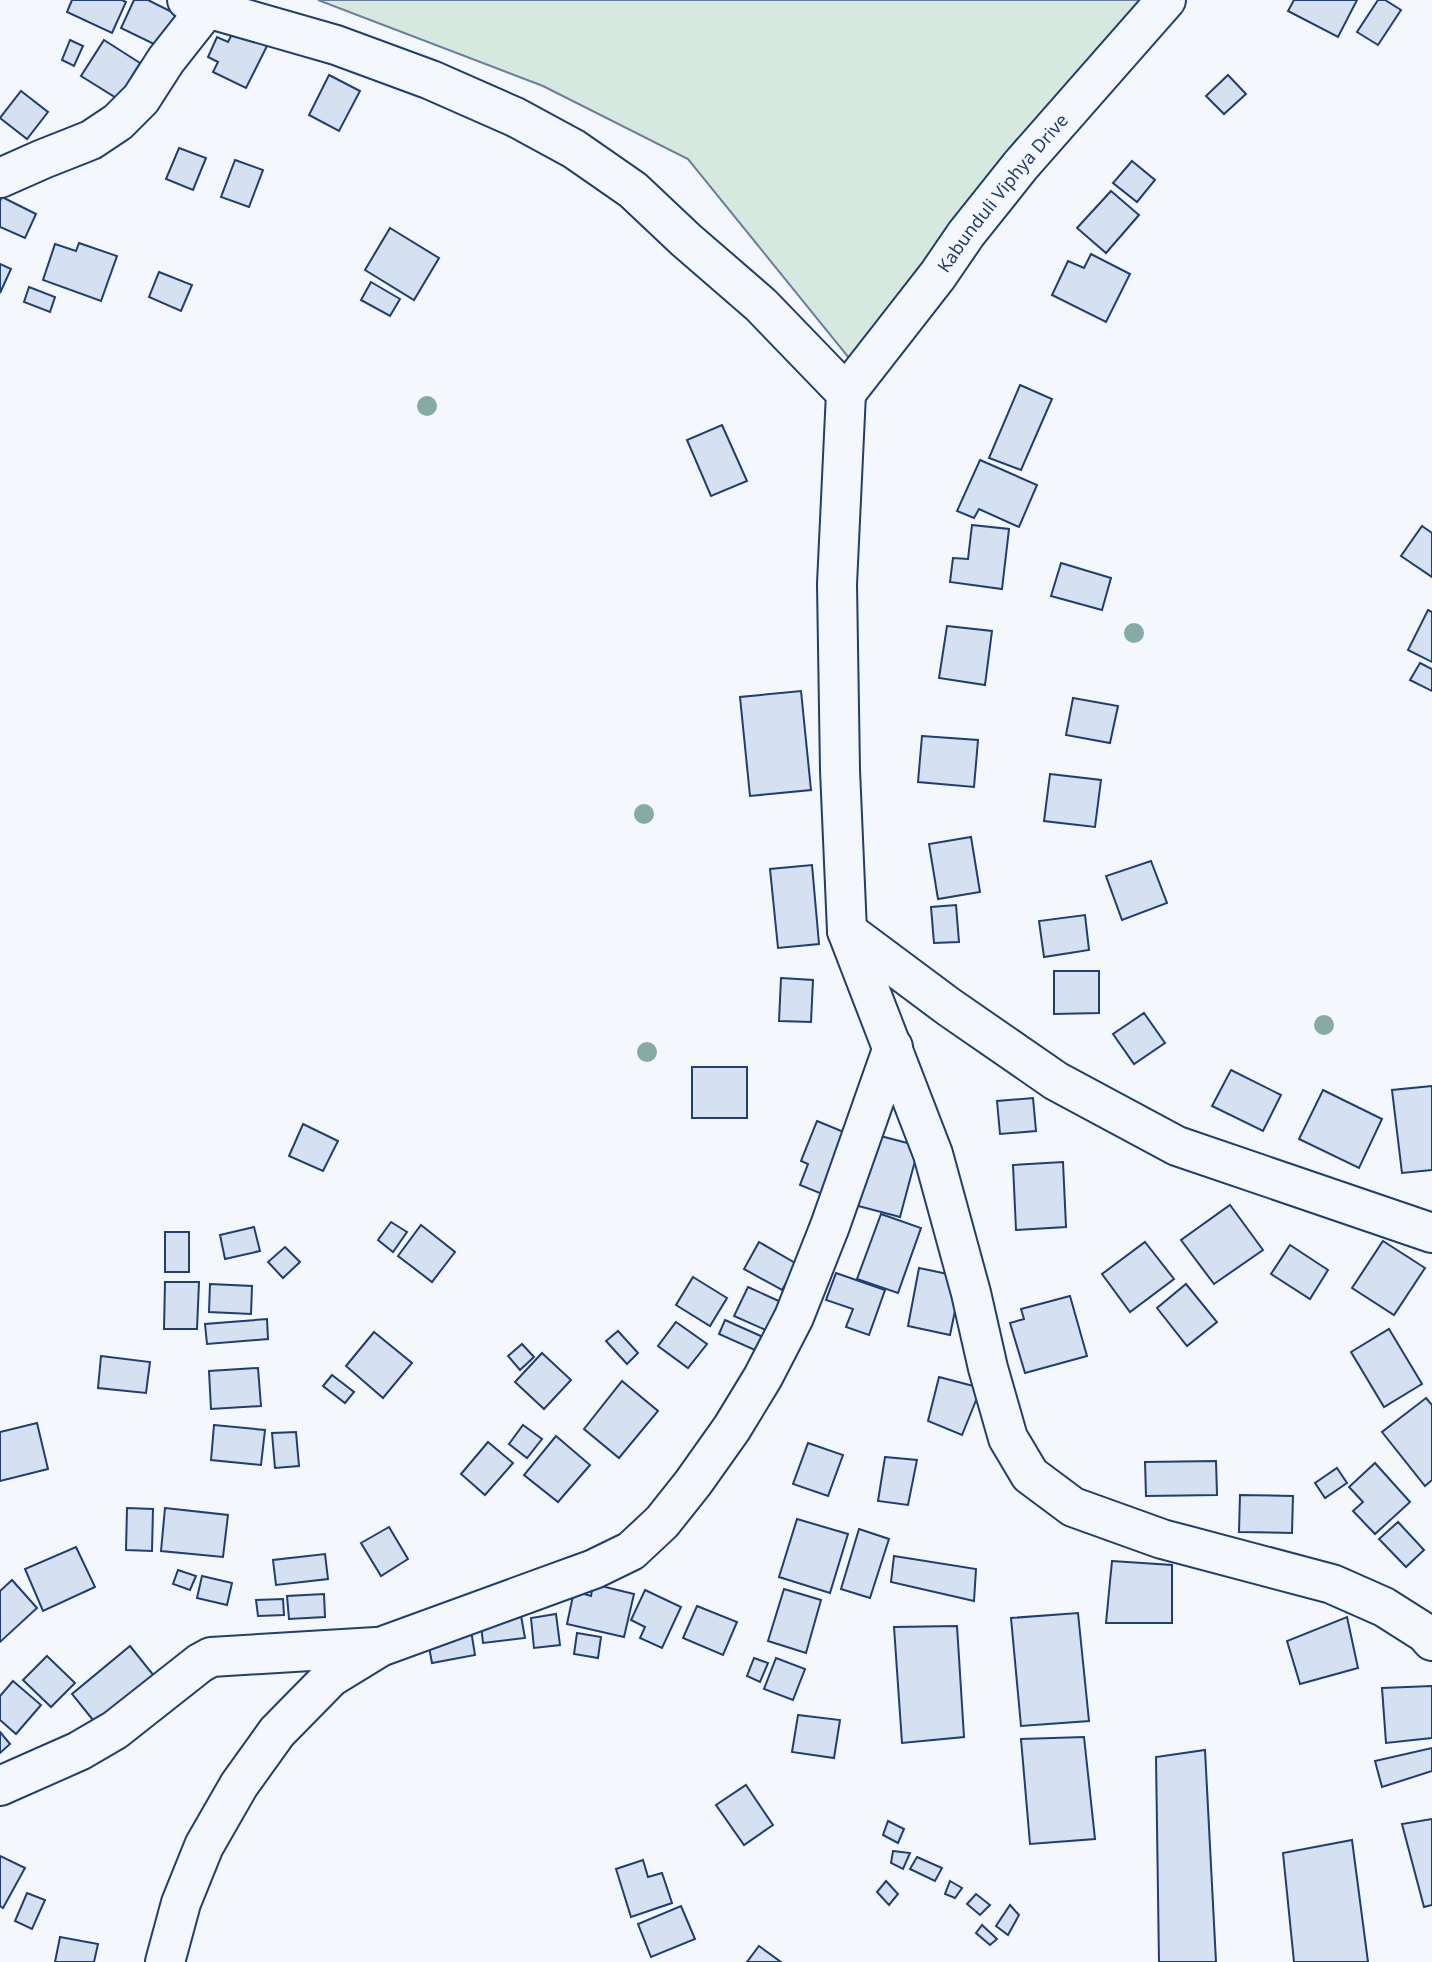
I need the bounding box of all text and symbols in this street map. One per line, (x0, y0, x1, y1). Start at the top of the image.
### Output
street label: Kabunduli Viphya Drive (931, 108, 1073, 277)

